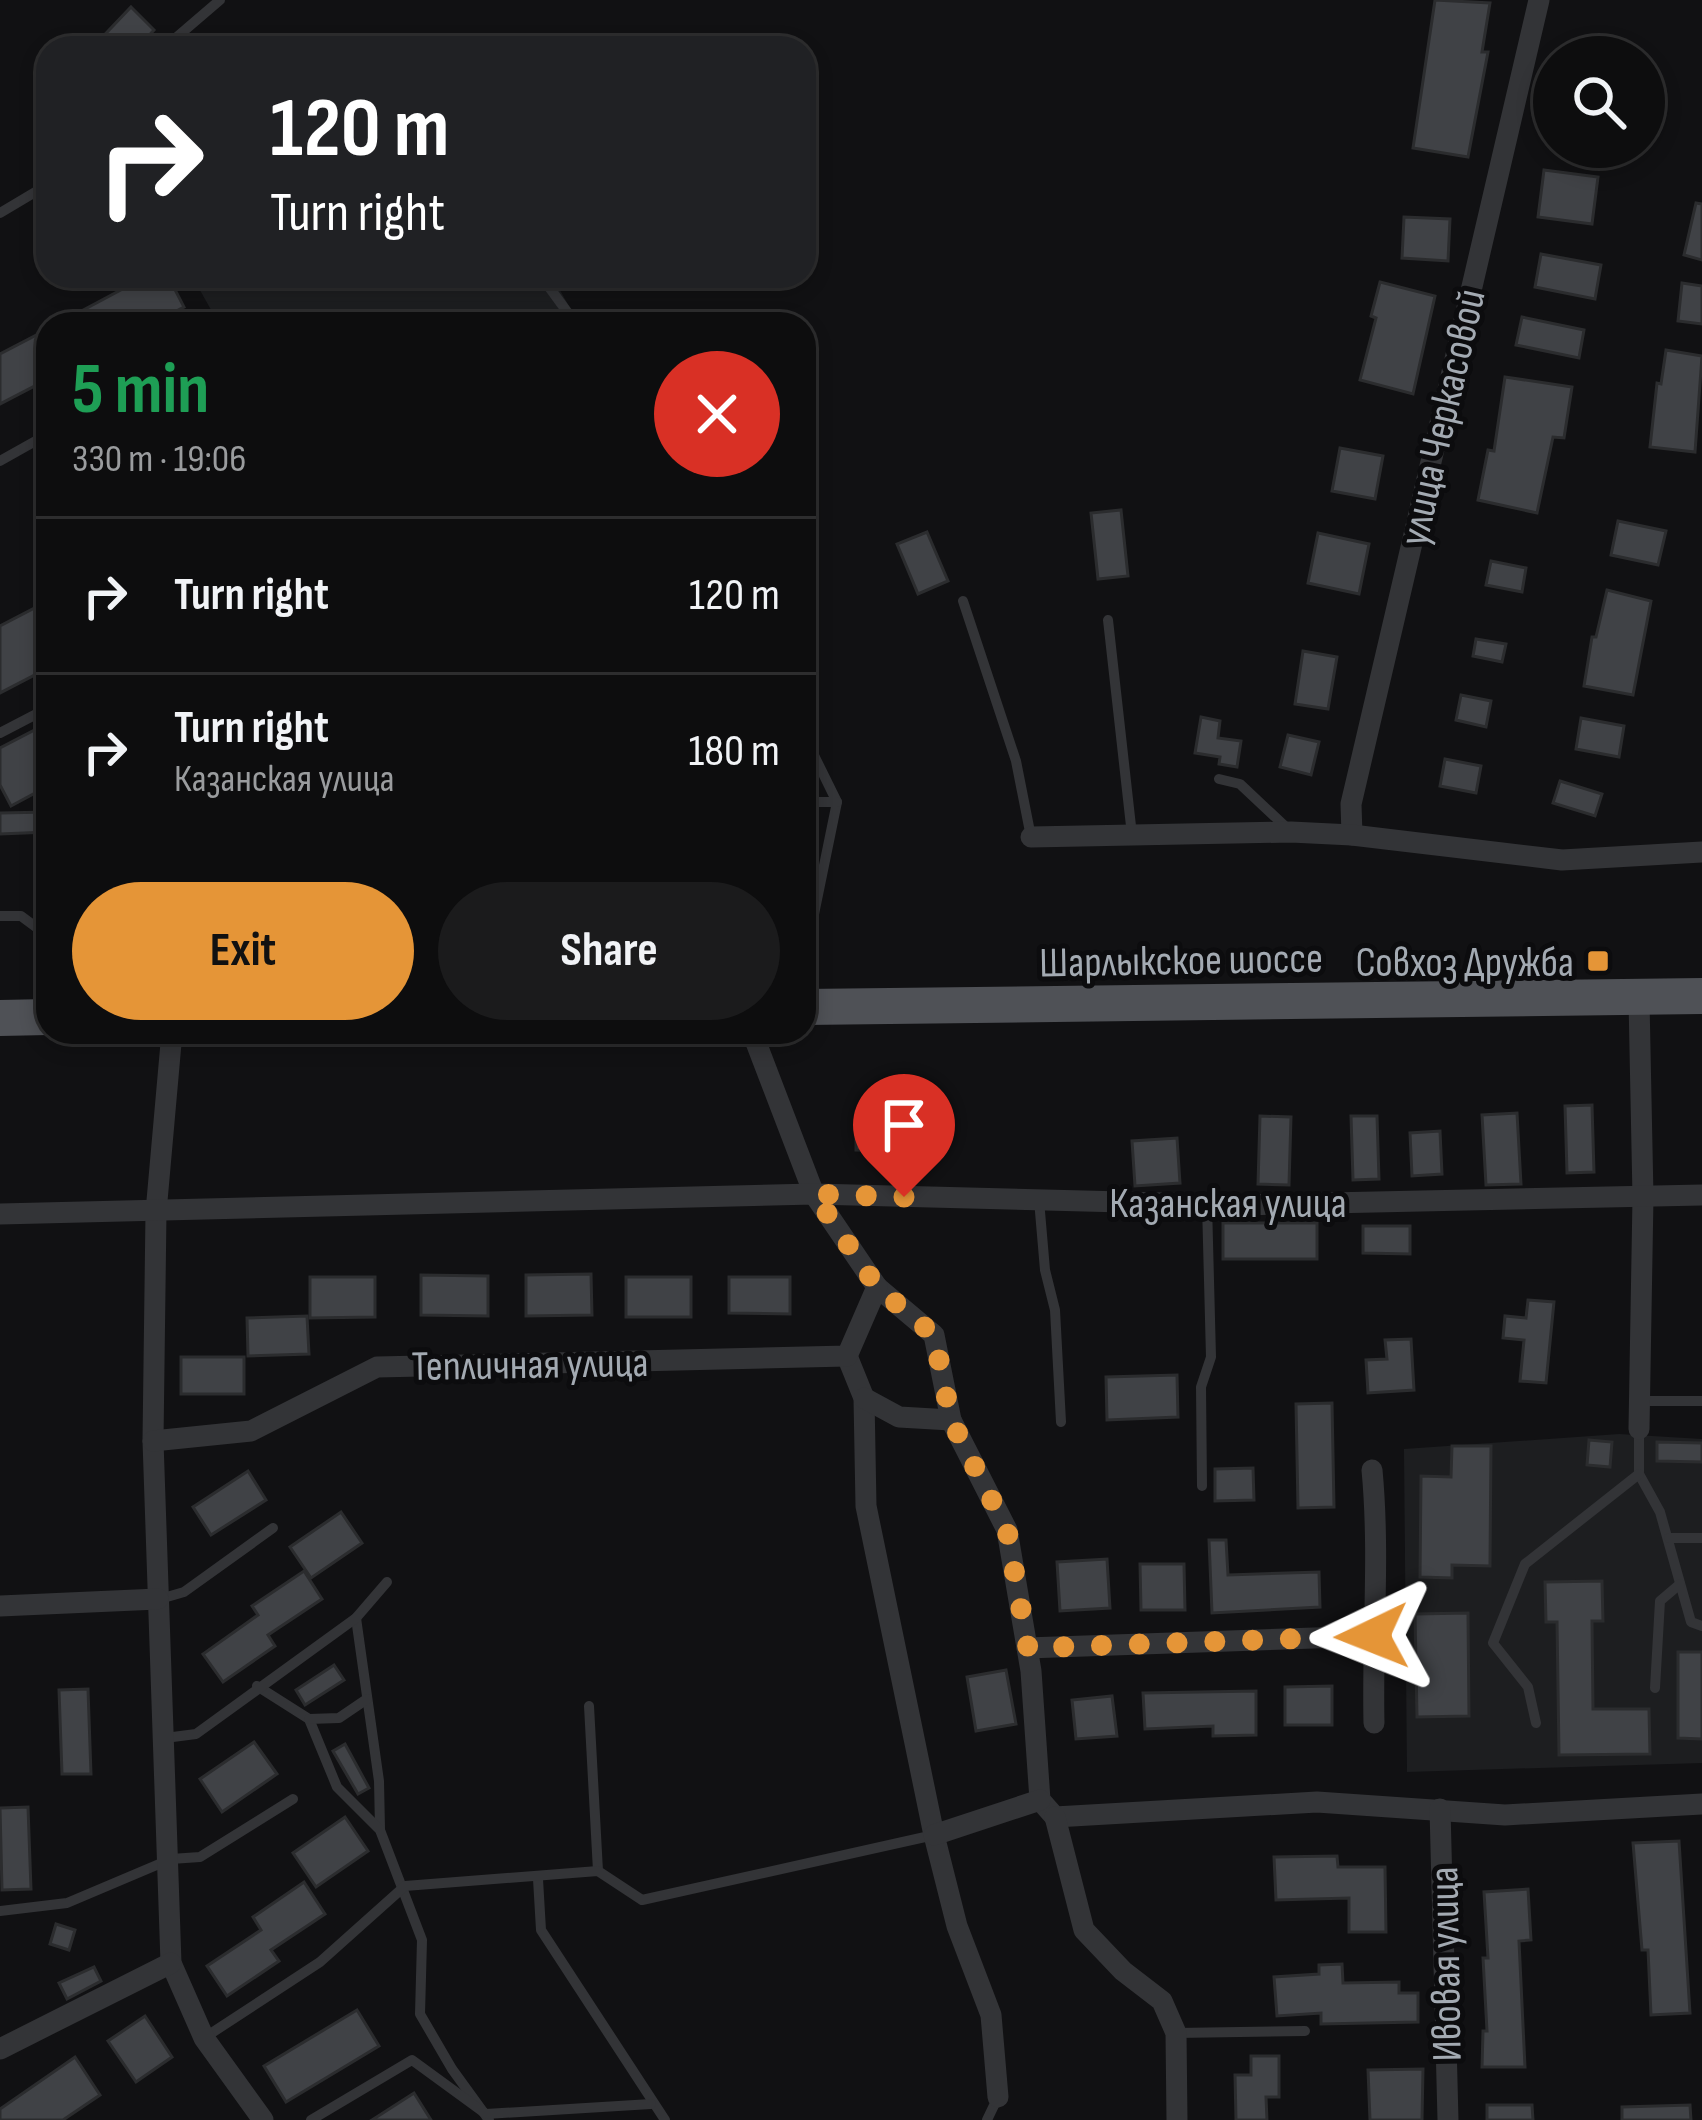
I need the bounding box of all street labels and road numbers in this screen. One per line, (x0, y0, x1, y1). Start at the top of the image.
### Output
street label: улица Черкасовой (1389, 284, 1498, 551)
street label: Шарлыкское шоссе (1039, 934, 1323, 989)
street label: Казанская улица (1109, 1179, 1347, 1230)
street label: Тепличная улица (411, 1338, 649, 1393)
street label: Ивовая улица (1419, 1866, 1474, 2062)

